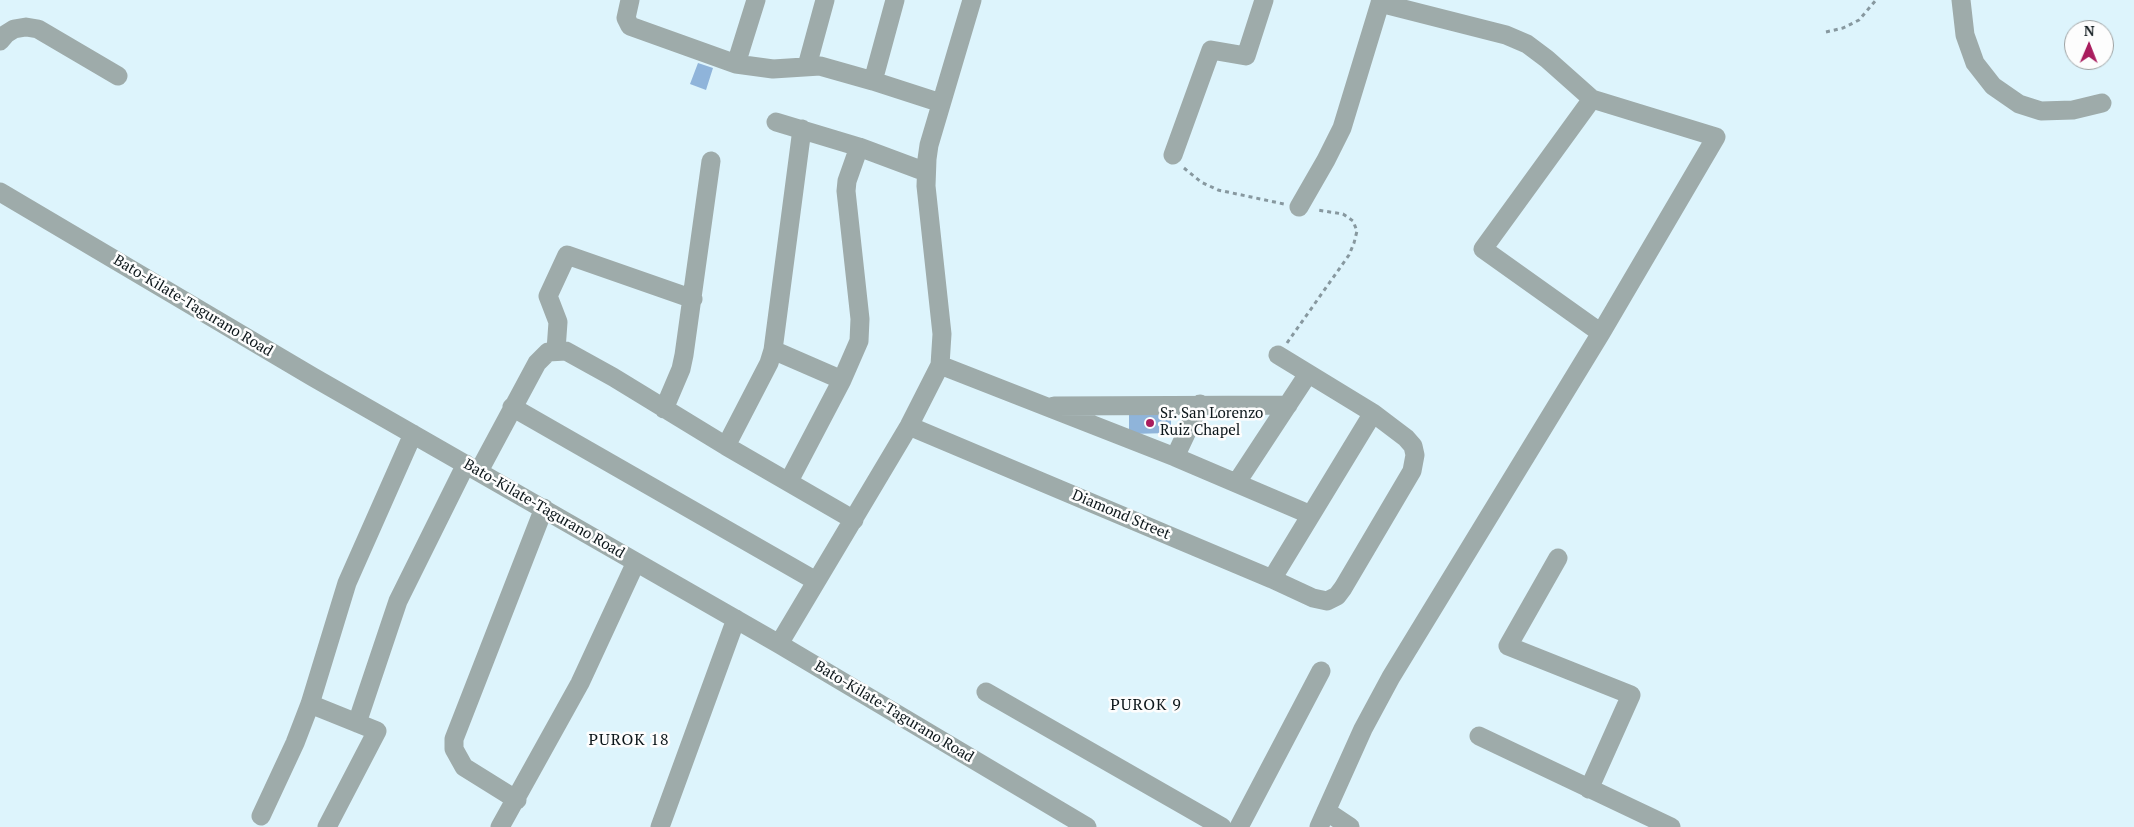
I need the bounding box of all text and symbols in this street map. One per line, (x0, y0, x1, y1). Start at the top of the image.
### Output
north arrow (2064, 20, 2114, 70)
text: N (2084, 21, 2095, 40)
street label: Bato-Kilate-Tagurano Road (110, 251, 276, 361)
place label: Sr. San Lorenzo Ruiz Chapel (1160, 405, 1263, 440)
marker: Sr. San Lorenzo Ruiz Chapel (1144, 417, 1156, 429)
street label: Bato-Kilate-Tagurano Road (461, 456, 627, 562)
street label: Diamond Street (1069, 486, 1173, 544)
street label: Bato-Kilate-Tagurano Road (811, 657, 977, 767)
district label: PUROK 9 (1109, 695, 1183, 715)
district label: PUROK 18 (587, 730, 671, 750)

